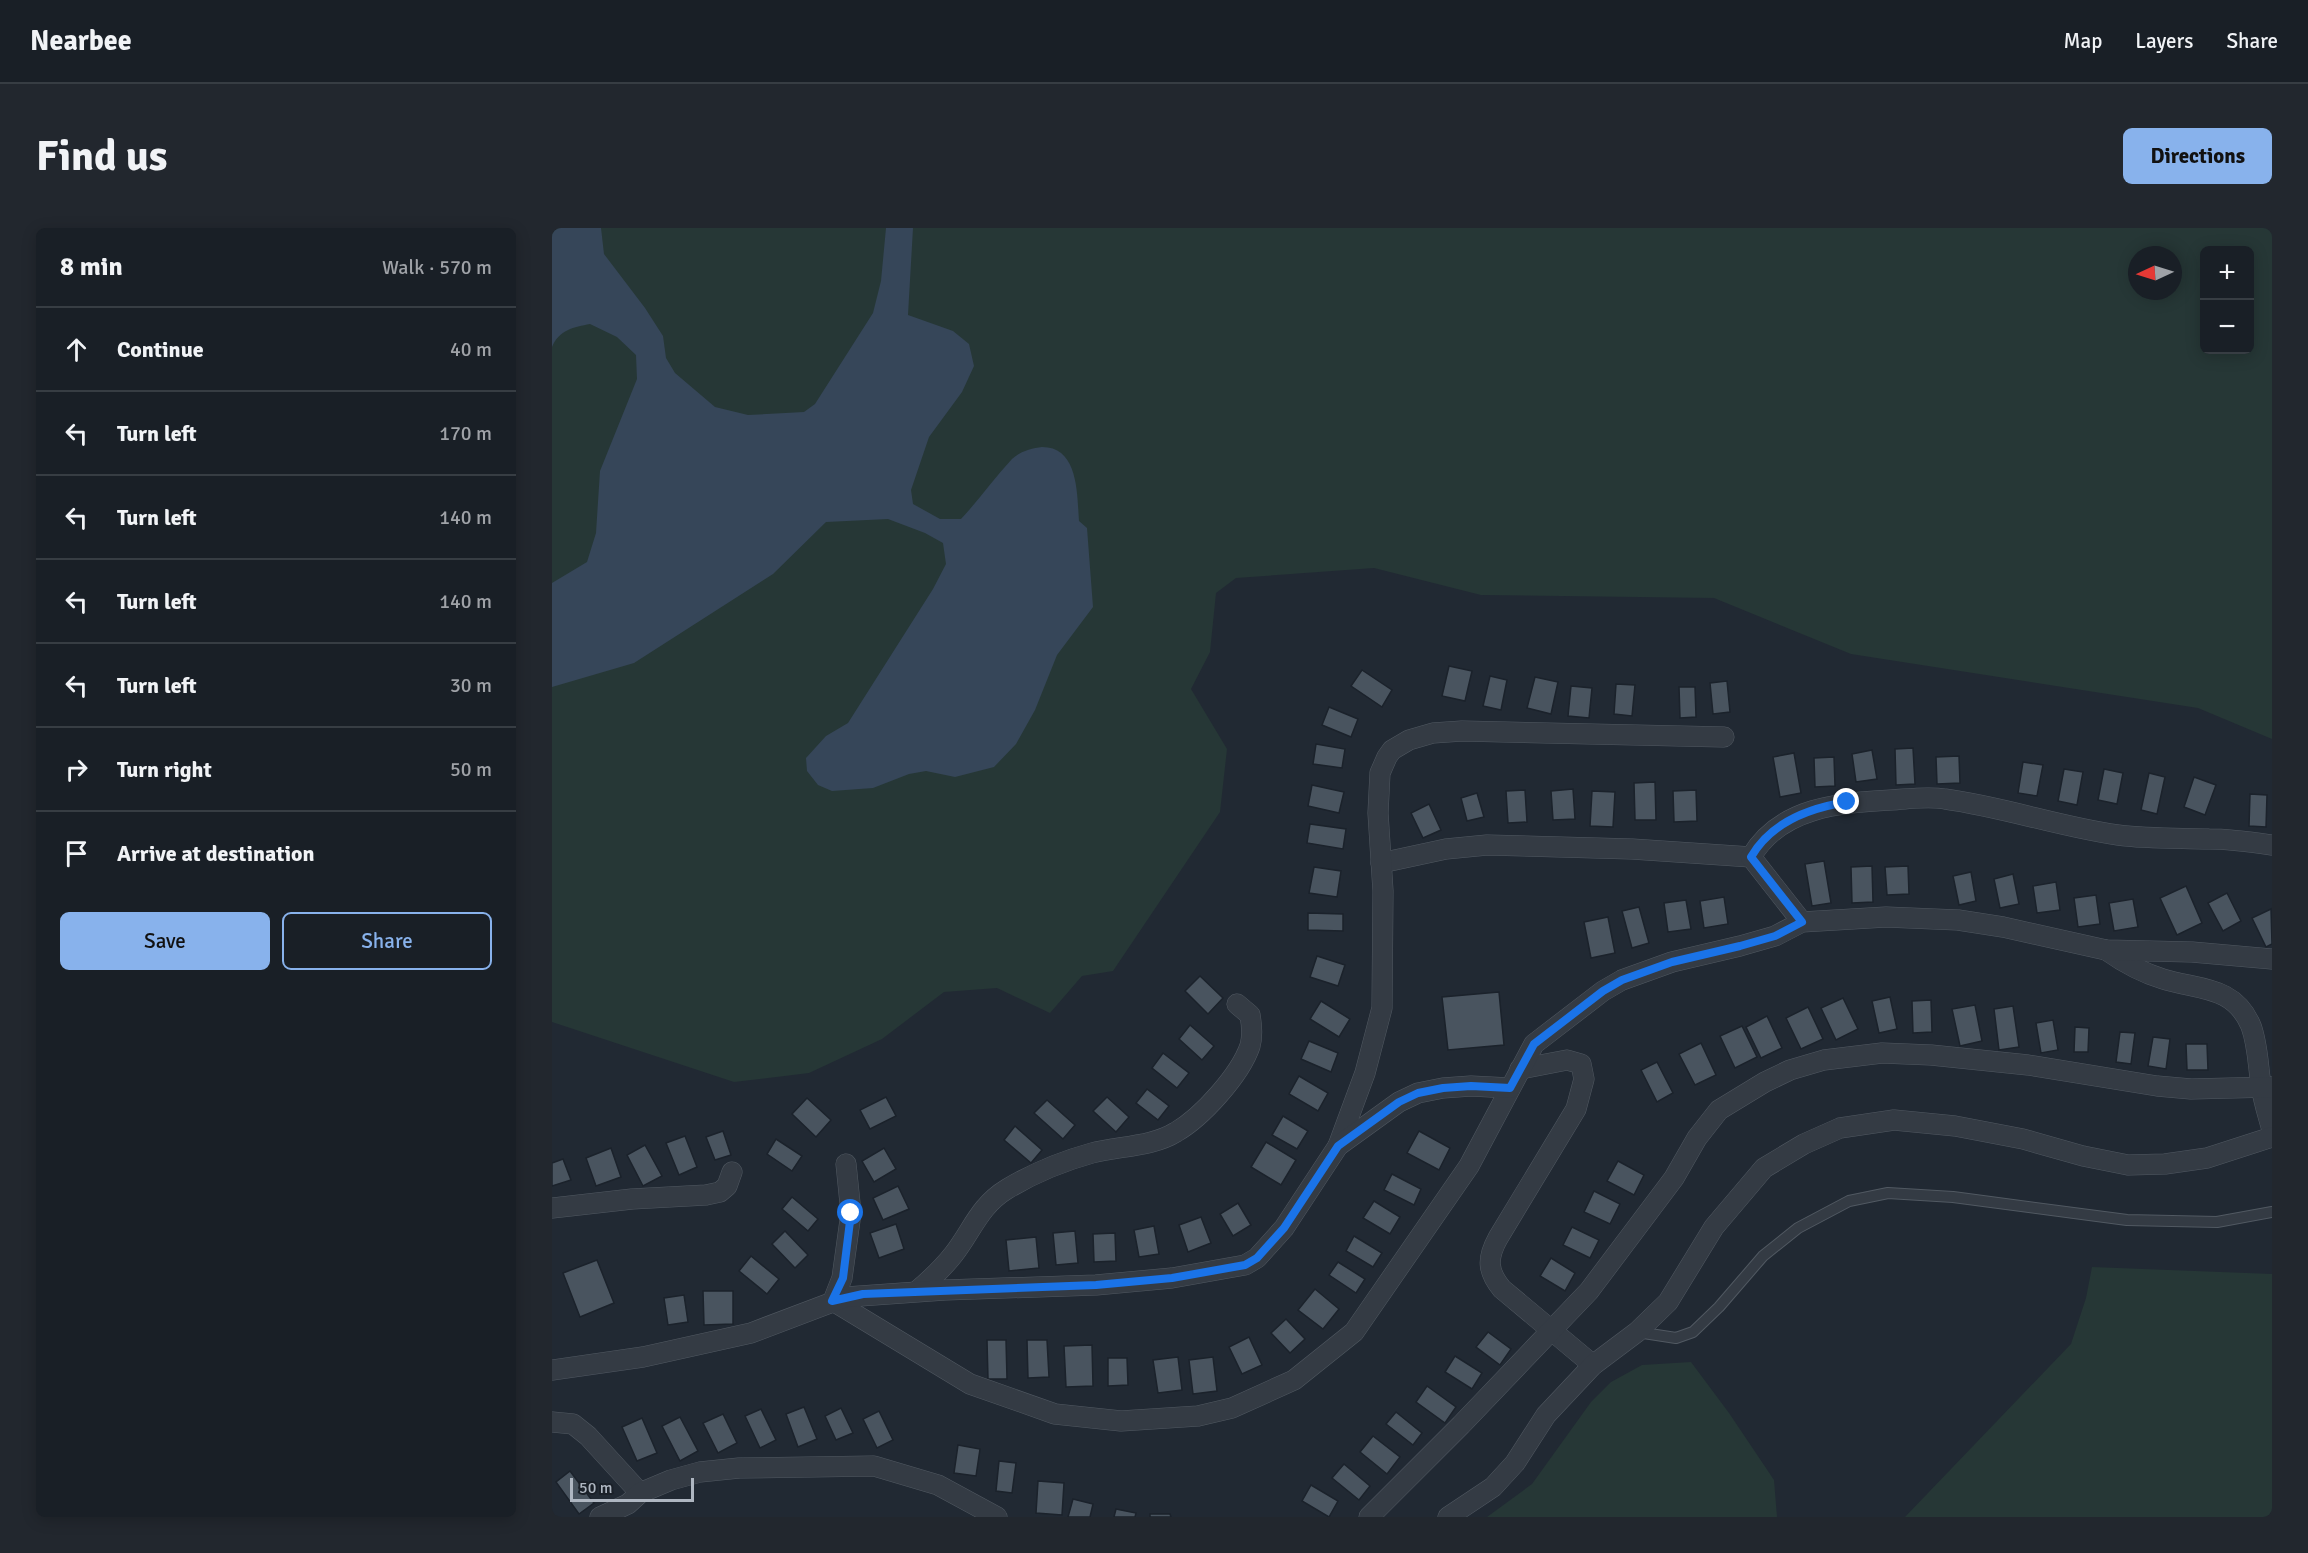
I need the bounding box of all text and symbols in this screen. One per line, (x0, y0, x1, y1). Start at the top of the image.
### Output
text: Nearbee (30, 24, 132, 58)
text: Map (2064, 28, 2102, 54)
text: Layers (2135, 28, 2193, 54)
text: Share (2226, 28, 2278, 54)
button: Directions (2123, 128, 2272, 184)
text: Find us (36, 131, 167, 182)
north arrow (2128, 246, 2182, 300)
map controls (2200, 246, 2254, 354)
button: + (2200, 246, 2254, 300)
text: 8 min (60, 251, 123, 283)
text: Walk · 570 m (382, 255, 492, 280)
button: − (2200, 300, 2254, 354)
icon: ahead (60, 333, 93, 366)
text: Continue (117, 336, 204, 363)
text: 40 m (450, 337, 492, 362)
icon: left (60, 417, 93, 450)
text: Turn left (117, 420, 197, 447)
text: 170 m (439, 421, 492, 446)
icon: left (60, 501, 93, 534)
text: Turn left (117, 504, 197, 531)
text: 140 m (439, 505, 492, 530)
icon: left (60, 585, 93, 618)
text: Turn left (117, 588, 197, 615)
text: 140 m (439, 589, 492, 614)
icon: left (60, 669, 93, 702)
text: Turn left (117, 672, 197, 699)
text: 30 m (450, 673, 492, 698)
icon: right (60, 753, 93, 786)
text: Turn right (117, 756, 212, 783)
text: 50 m (450, 757, 492, 782)
route end (1833, 788, 1859, 814)
icon: arrive (60, 837, 93, 870)
text: Arrive at destination (117, 840, 314, 867)
button: Save (60, 912, 270, 970)
button: Share (282, 912, 492, 970)
route start (837, 1199, 863, 1225)
scale bar (570, 1475, 694, 1502)
text: 50 m (579, 1478, 613, 1498)

